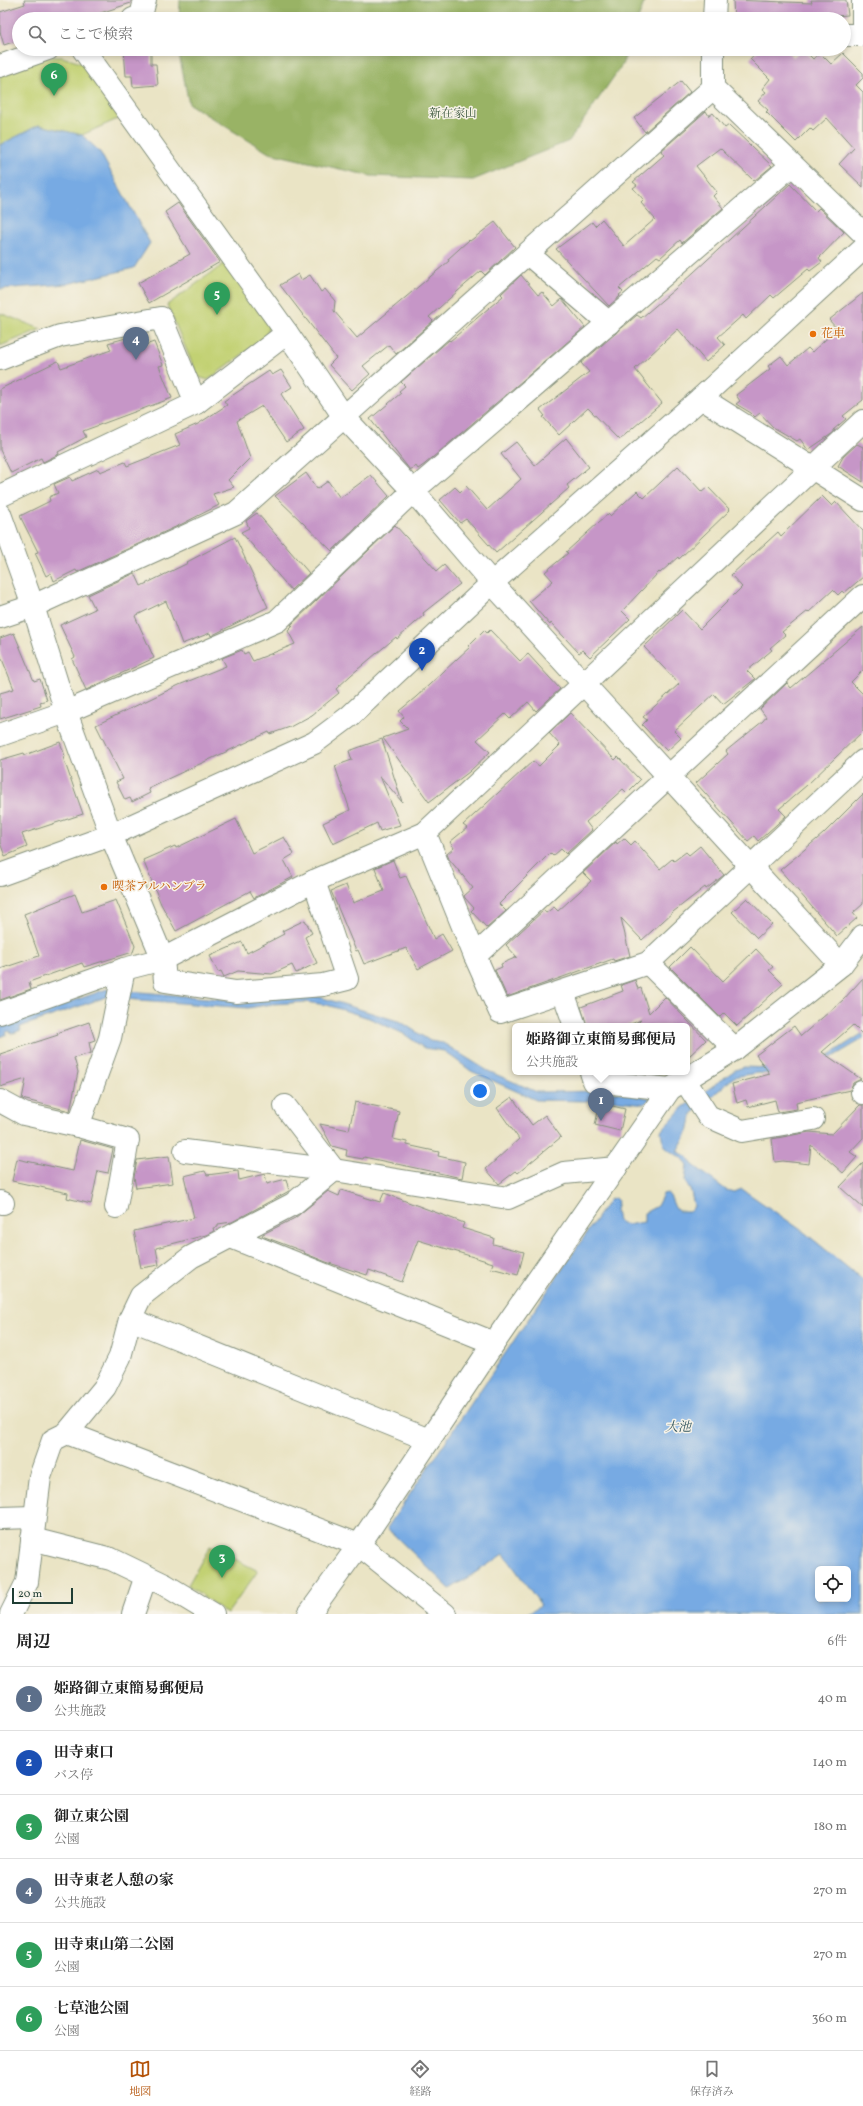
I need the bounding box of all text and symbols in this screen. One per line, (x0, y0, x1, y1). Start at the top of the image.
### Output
search box (12, 12, 851, 56)
icon: search (26, 23, 48, 45)
text: ここで検索 (58, 25, 133, 46)
pin: 6 (41, 63, 67, 96)
park label: 新在家山 (429, 106, 477, 122)
pin: 5 (204, 282, 230, 315)
place label: 花車 (821, 326, 845, 342)
pin: 4 (123, 327, 149, 360)
marker: 花車 (808, 329, 818, 339)
pin: 2 (409, 638, 435, 671)
place label: 喫茶アルハンブラ (112, 879, 207, 895)
marker: 喫茶アルハンブラ (99, 882, 109, 892)
popup (512, 1023, 690, 1075)
text: 姫路御立東簡易郵便局 (526, 1030, 676, 1051)
text: 公共施設 (526, 1054, 578, 1072)
your location (470, 1081, 490, 1101)
pin: 1 (588, 1088, 614, 1121)
water label: 大池 (665, 1419, 693, 1437)
pin: 3 (209, 1545, 235, 1578)
map controls (815, 1566, 851, 1602)
button: locate (815, 1566, 851, 1602)
scale bar (12, 1586, 73, 1605)
text: 20 m (18, 1587, 42, 1602)
text: 周辺 (16, 1631, 50, 1654)
text: 6件 (827, 1633, 847, 1651)
text: 姫路御立東簡易郵便局 (54, 1679, 204, 1700)
text: 1 (26, 1690, 32, 1708)
text: 40 m (818, 1690, 847, 1708)
text: 公共施設 (54, 1703, 106, 1721)
text: 田寺東口 (54, 1743, 114, 1764)
text: 2 (26, 1754, 32, 1772)
text: 140 m (813, 1754, 847, 1772)
text: バス停 (54, 1767, 93, 1785)
text: 御立東公園 (54, 1807, 129, 1828)
text: 3 (26, 1818, 32, 1836)
text: 180 m (813, 1818, 847, 1836)
text: 公園 (54, 1831, 80, 1849)
text: 田寺東老人憩の家 (54, 1871, 174, 1892)
text: 4 (25, 1882, 33, 1900)
text: 270 m (813, 1882, 847, 1900)
text: 公共施設 (54, 1895, 106, 1913)
text: 田寺東山第二公園 (54, 1935, 174, 1956)
text: 5 (26, 1946, 32, 1964)
text: 270 m (813, 1946, 847, 1964)
text: 公園 (54, 1959, 80, 1977)
text: 七草池公園 (54, 1999, 129, 2020)
text: 6 (25, 2010, 33, 2028)
text: 360 m (812, 2010, 847, 2028)
text: 公園 (54, 2023, 80, 2041)
tab: 地図 (129, 2058, 151, 2100)
tab: 経路 (409, 2058, 431, 2100)
tab: 保存済み (690, 2058, 734, 2100)

